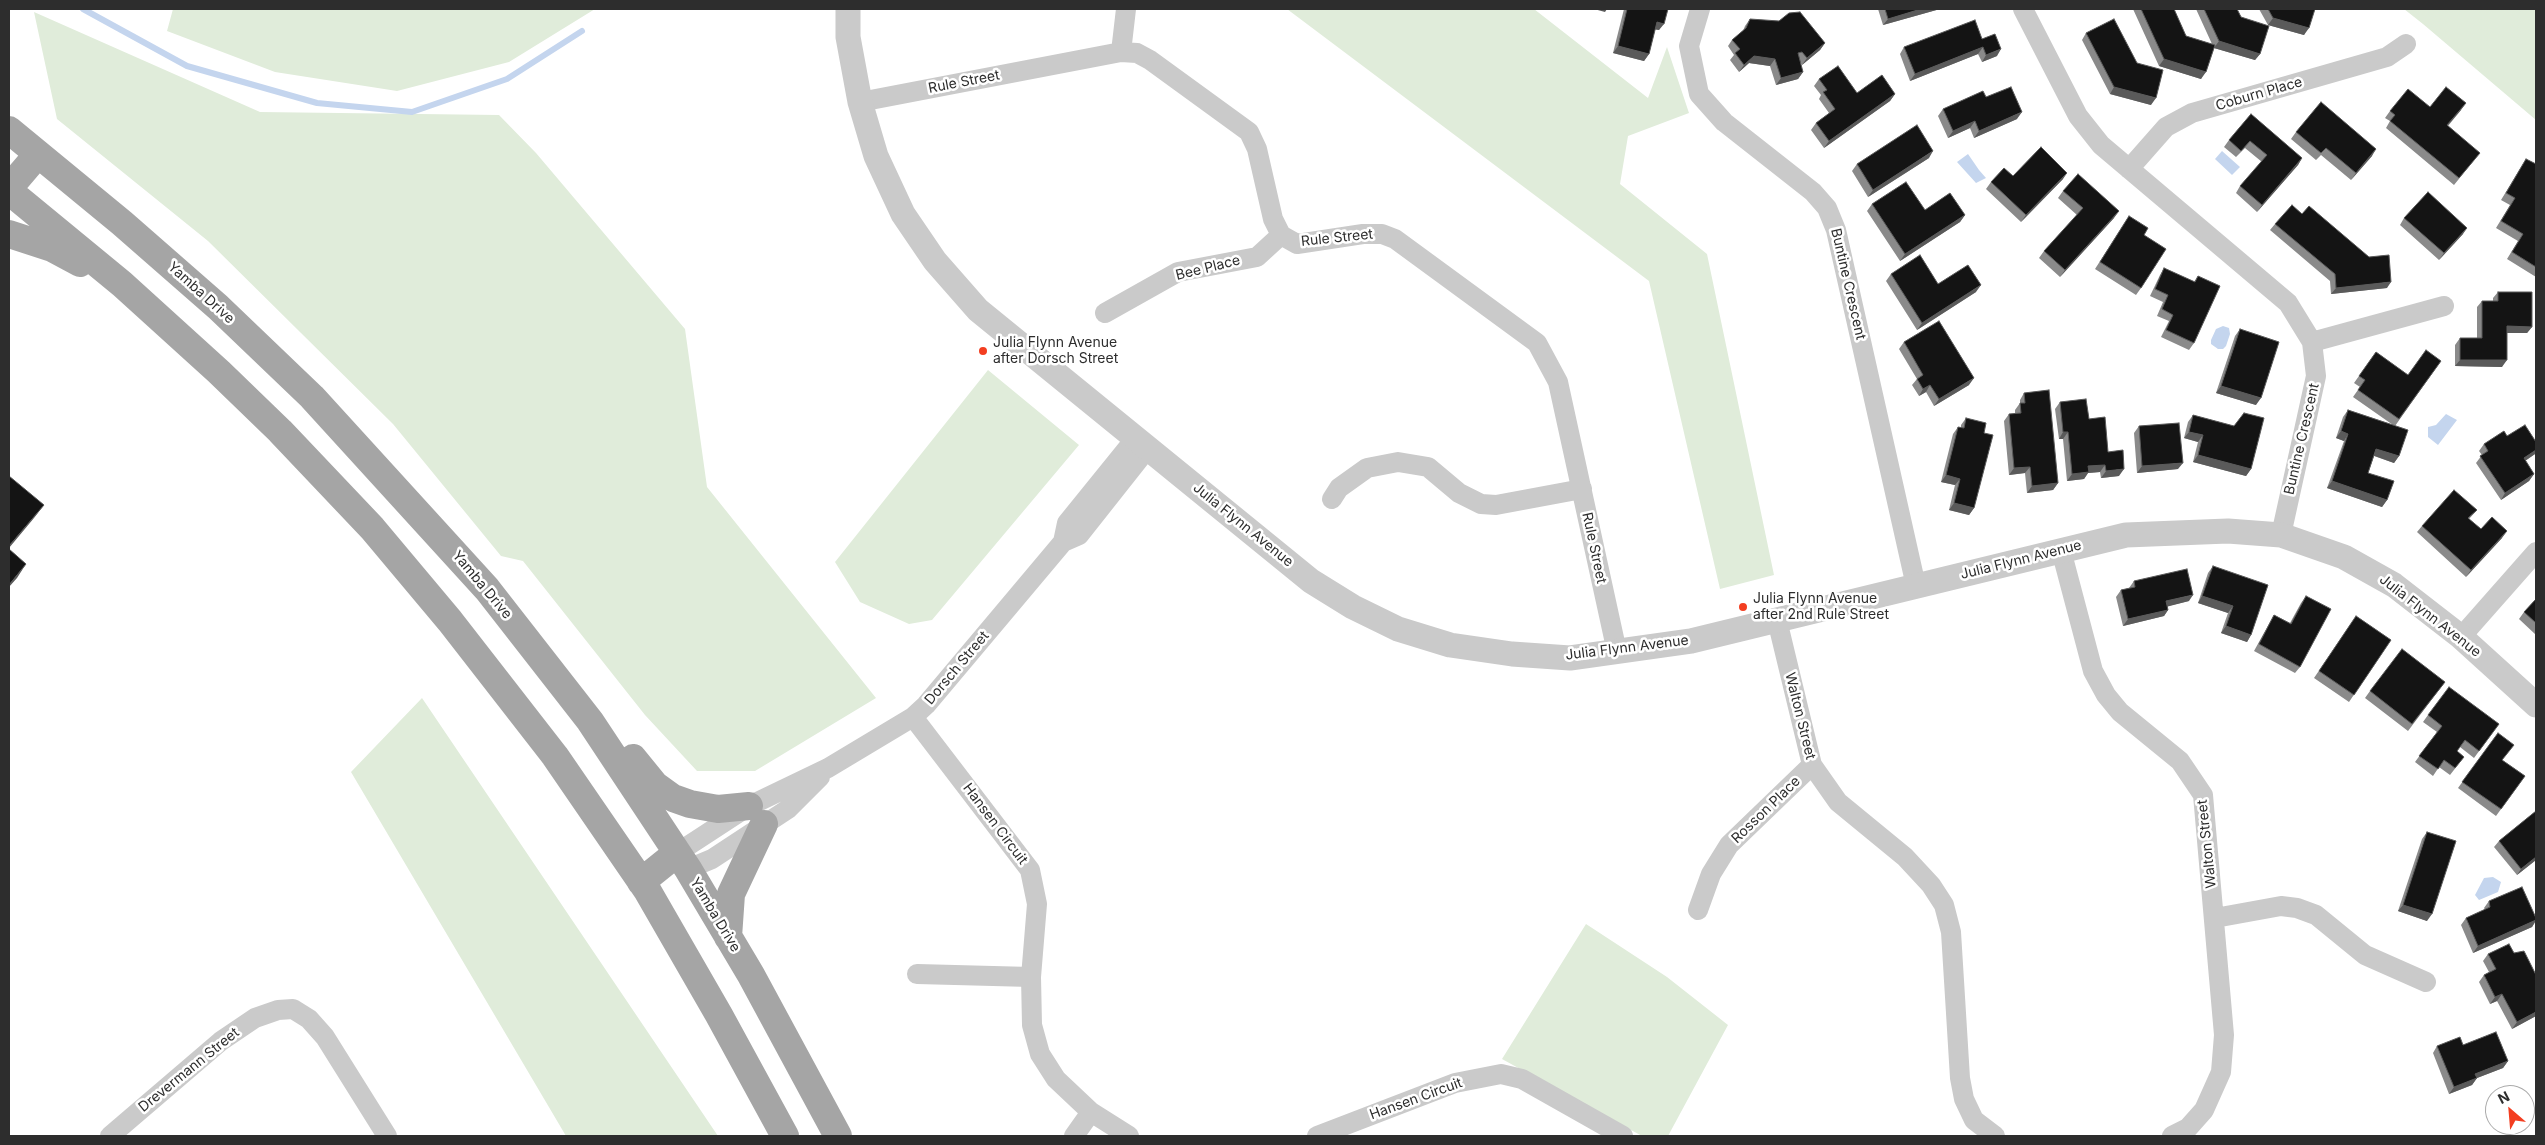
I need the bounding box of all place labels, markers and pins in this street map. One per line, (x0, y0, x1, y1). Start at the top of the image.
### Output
place label: Julia Flynn Avenue after Dorsch Street (993, 335, 1118, 368)
marker: Julia Flynn Avenue after Dorsch Street (977, 345, 989, 357)
place label: Julia Flynn Avenue after 2nd Rule Street (1753, 591, 1889, 624)
marker: Julia Flynn Avenue after 2nd Rule Street (1737, 601, 1749, 613)

